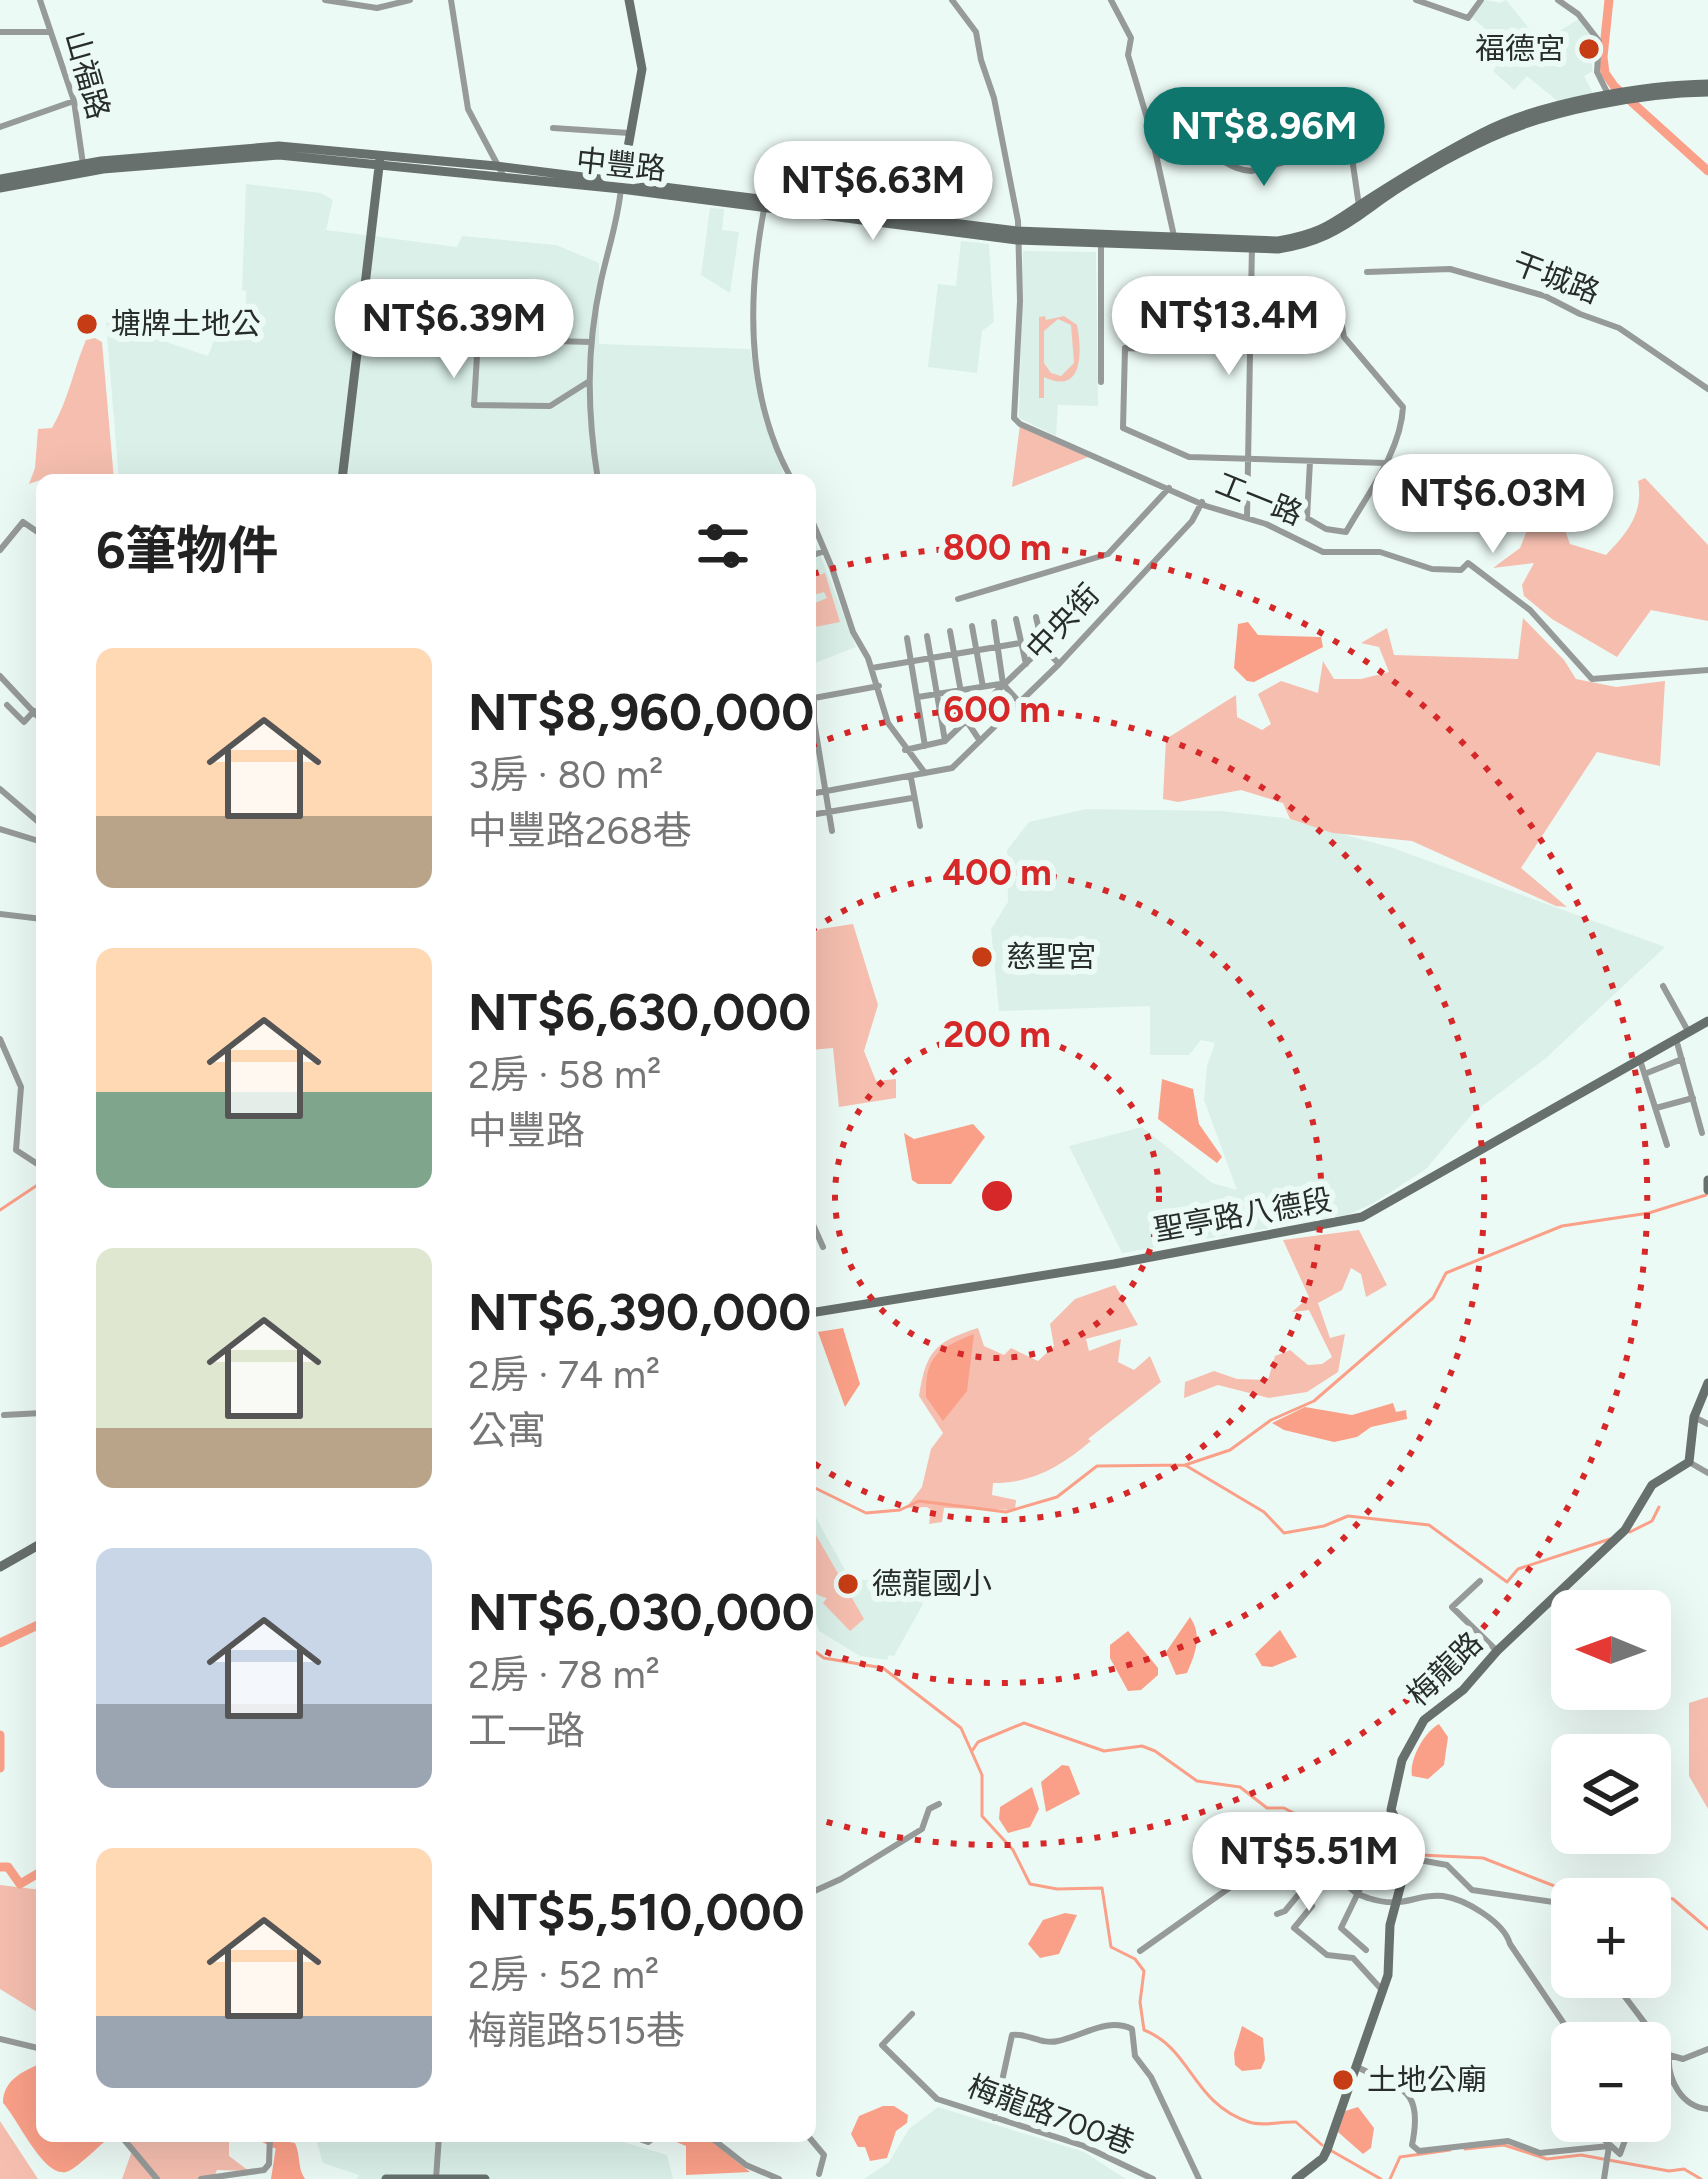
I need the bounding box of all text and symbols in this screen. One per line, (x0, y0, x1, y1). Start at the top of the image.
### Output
street label: 山福路 (57, 27, 118, 123)
place label: 福德宮 (1475, 30, 1565, 67)
marker: 福德宮 (1576, 36, 1602, 62)
pin: NT$8.96M (1140, 87, 1388, 189)
text: NT$8.96M (1171, 102, 1357, 149)
street label: 中豐路 (574, 141, 668, 188)
pin: NT$6.63M (749, 141, 997, 243)
text: NT$6.63M (781, 156, 965, 203)
street label: 干城路 (1508, 244, 1605, 311)
pin: NT$13.4M (1105, 276, 1353, 378)
pin: NT$6.39M (330, 279, 578, 381)
text: NT$13.4M (1139, 291, 1319, 338)
text: NT$6.39M (362, 294, 546, 341)
place label: 塘牌土地公 (111, 305, 261, 342)
marker: 塘牌土地公 (74, 311, 100, 337)
pin: NT$6.03M (1369, 454, 1617, 556)
street label: 工一路 (1211, 465, 1308, 533)
text: NT$6.03M (1399, 469, 1587, 516)
icon: filters (690, 513, 756, 579)
text: 6筆物件 (96, 520, 279, 581)
text: 800 m (943, 526, 1051, 569)
street label: 中央街 (1018, 576, 1107, 667)
text: NT$8,960,000 (468, 682, 814, 743)
text: 600 m (943, 688, 1051, 731)
icon: home (192, 696, 336, 840)
text: 3房 · 80 m² (468, 751, 663, 798)
text: 中豐路268巷 (468, 807, 692, 854)
text: 400 m (942, 851, 1052, 894)
place label: 慈聖宮 (1006, 938, 1096, 975)
marker: 慈聖宮 (969, 944, 995, 970)
text: NT$6,630,000 (468, 982, 811, 1043)
icon: home (192, 996, 336, 1140)
text: 200 m (943, 1013, 1051, 1056)
text: 2房 · 58 m² (468, 1051, 661, 1098)
text: 中豐路 (468, 1107, 585, 1154)
centre of rings (976, 1175, 1018, 1217)
street label: 聖亭路八德段 (1151, 1181, 1335, 1248)
text: NT$6,390,000 (468, 1282, 811, 1343)
icon: home (192, 1296, 336, 1440)
text: 2房 · 74 m² (468, 1351, 660, 1398)
text: 公寓 (468, 1407, 546, 1454)
place label: 德龍國小 (872, 1565, 992, 1602)
marker: 德龍國小 (835, 1571, 861, 1597)
text: NT$6,030,000 (468, 1582, 815, 1643)
north arrow (1551, 1590, 1671, 1710)
map controls (1551, 1590, 1671, 2142)
icon: home (192, 1596, 336, 1740)
street label: 梅龍路 (1399, 1624, 1490, 1713)
text: 2房 · 78 m² (468, 1651, 660, 1698)
text: 工一路 (468, 1707, 585, 1754)
button: layers (1551, 1734, 1671, 1854)
pin: NT$5.51M (1185, 1812, 1433, 1914)
text: NT$5.51M (1219, 1827, 1399, 1874)
button: + (1551, 1878, 1671, 1998)
text: NT$5,510,000 (468, 1882, 805, 1943)
icon: home (192, 1896, 336, 2040)
text: 2房 · 52 m² (468, 1951, 659, 1998)
text: 梅龍路515巷 (468, 2007, 685, 2054)
button: − (1551, 2022, 1671, 2142)
place label: 土地公廟 (1367, 2061, 1487, 2098)
street label: 梅龍路700巷 (963, 2067, 1140, 2162)
marker: 土地公廟 (1330, 2067, 1356, 2093)

